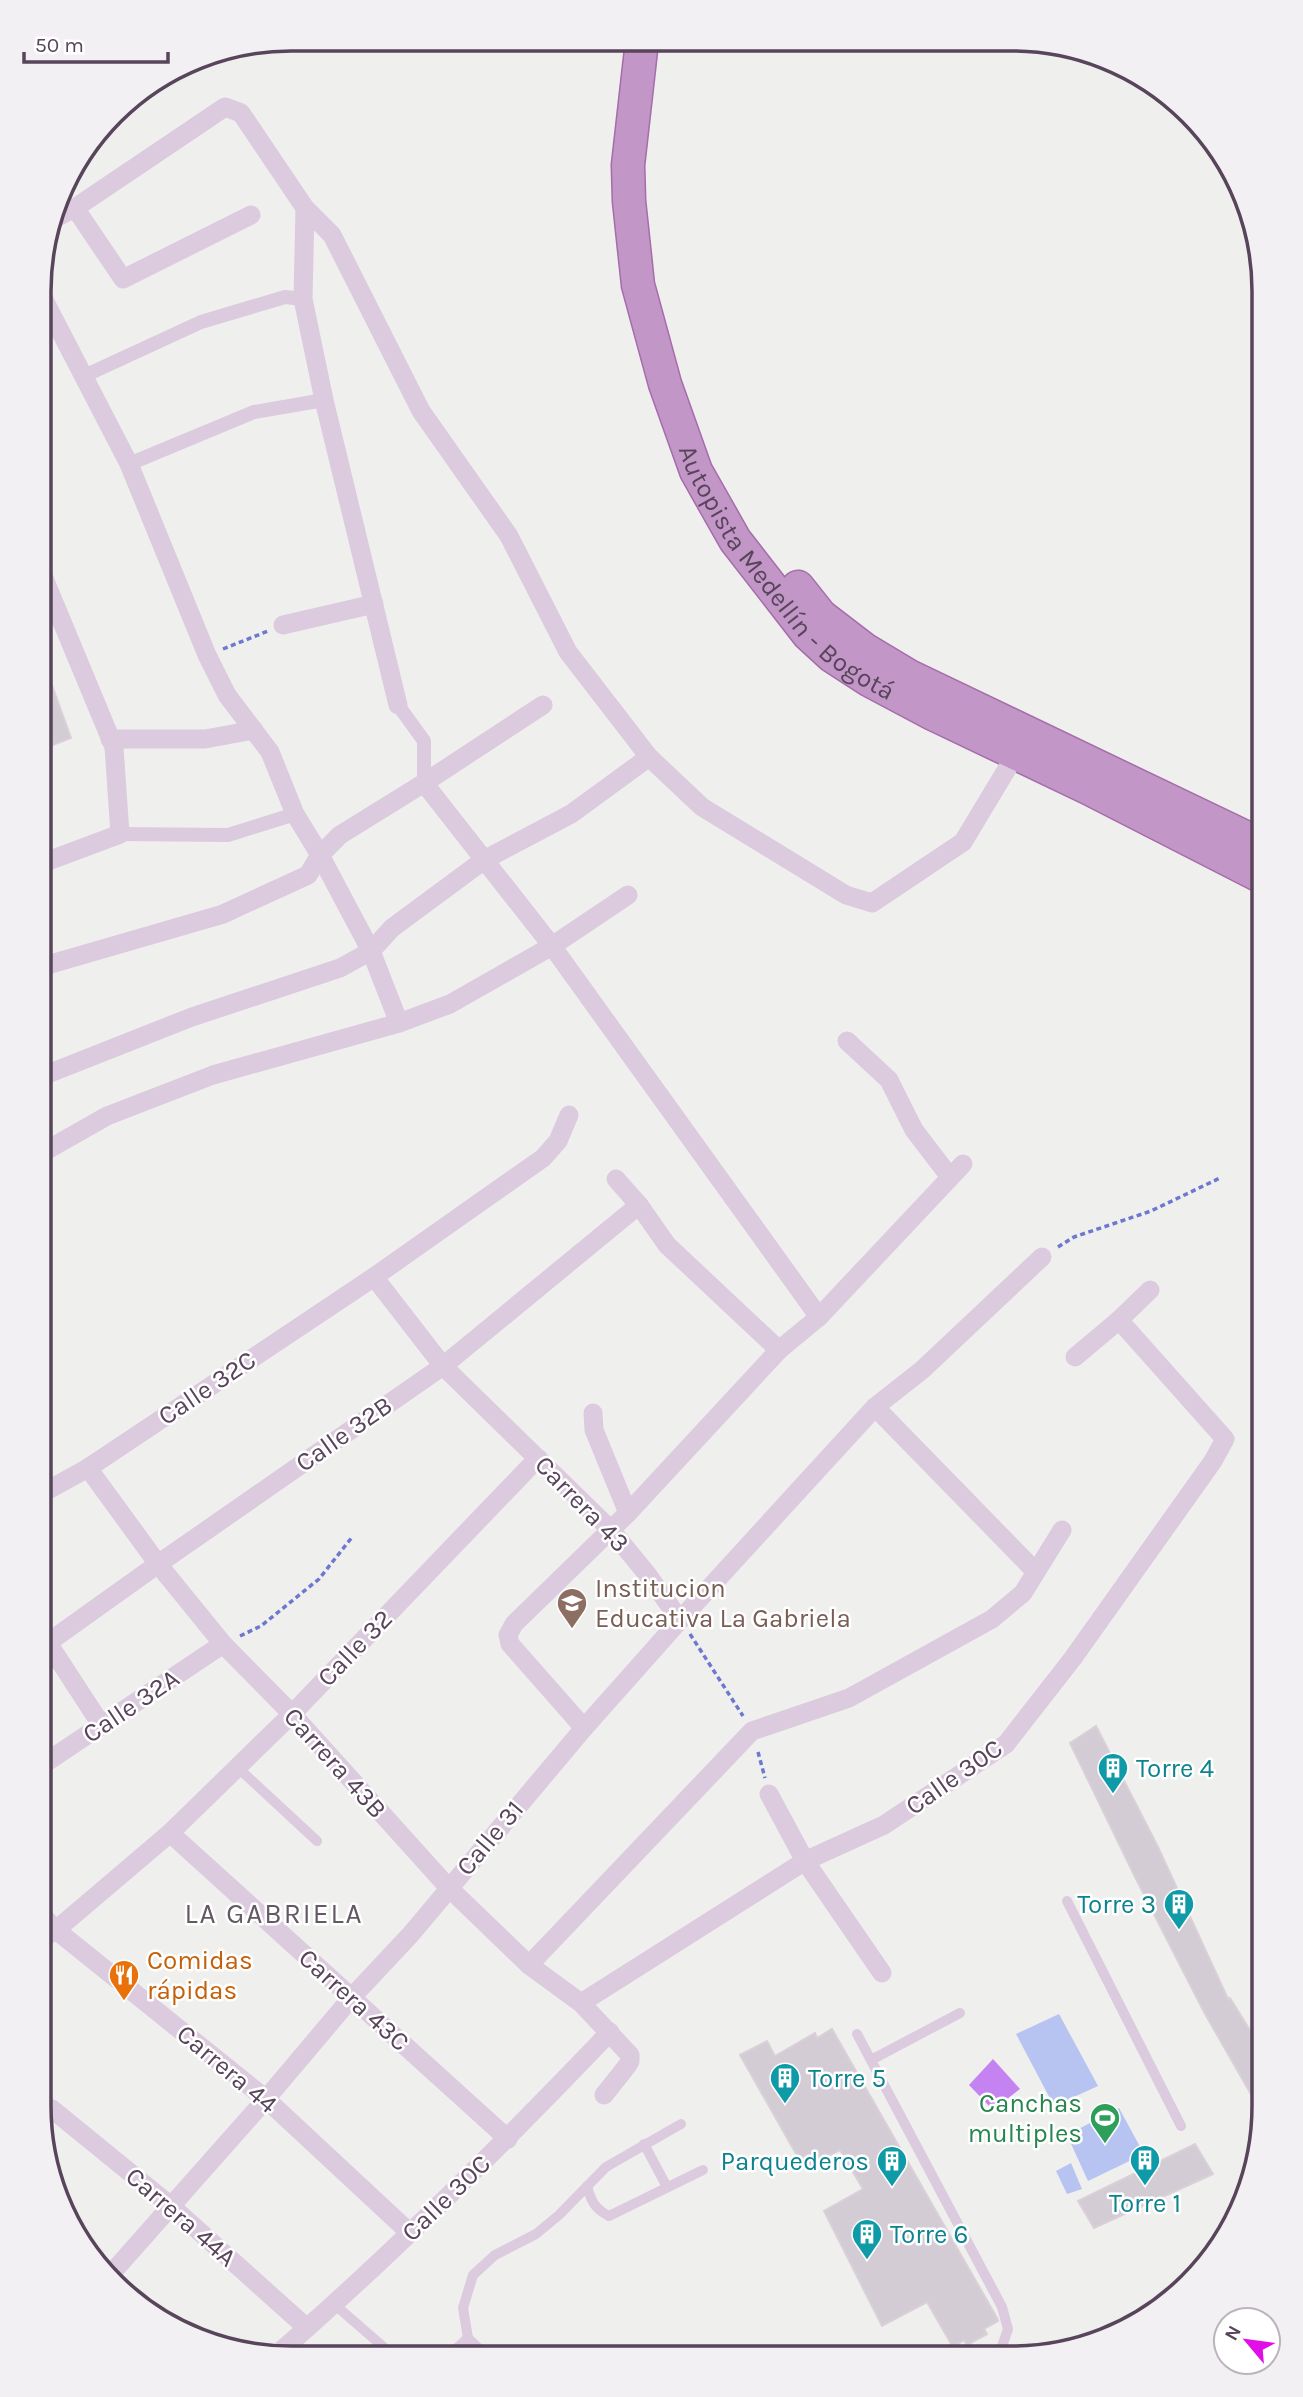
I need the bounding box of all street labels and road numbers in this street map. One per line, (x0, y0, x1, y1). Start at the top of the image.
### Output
street label: Autopista Medellín - Bogotá (672, 441, 900, 706)
street label: Calle 32C (152, 1344, 262, 1432)
street label: Calle 32B (290, 1389, 398, 1479)
street label: Carrera 43 (528, 1449, 636, 1559)
street label: Calle 32 (311, 1603, 399, 1693)
street label: Calle 32A (77, 1662, 185, 1750)
street label: Carrera 43B (277, 1701, 393, 1825)
street label: Calle 30C (900, 1732, 1008, 1822)
street label: Calle 31 (450, 1794, 530, 1882)
street label: Carrera 43C (292, 1942, 416, 2058)
street label: Carrera 44 (171, 2018, 283, 2120)
street label: Calle 30C (395, 2148, 497, 2248)
street label: Carrera 44A (119, 2161, 243, 2273)

